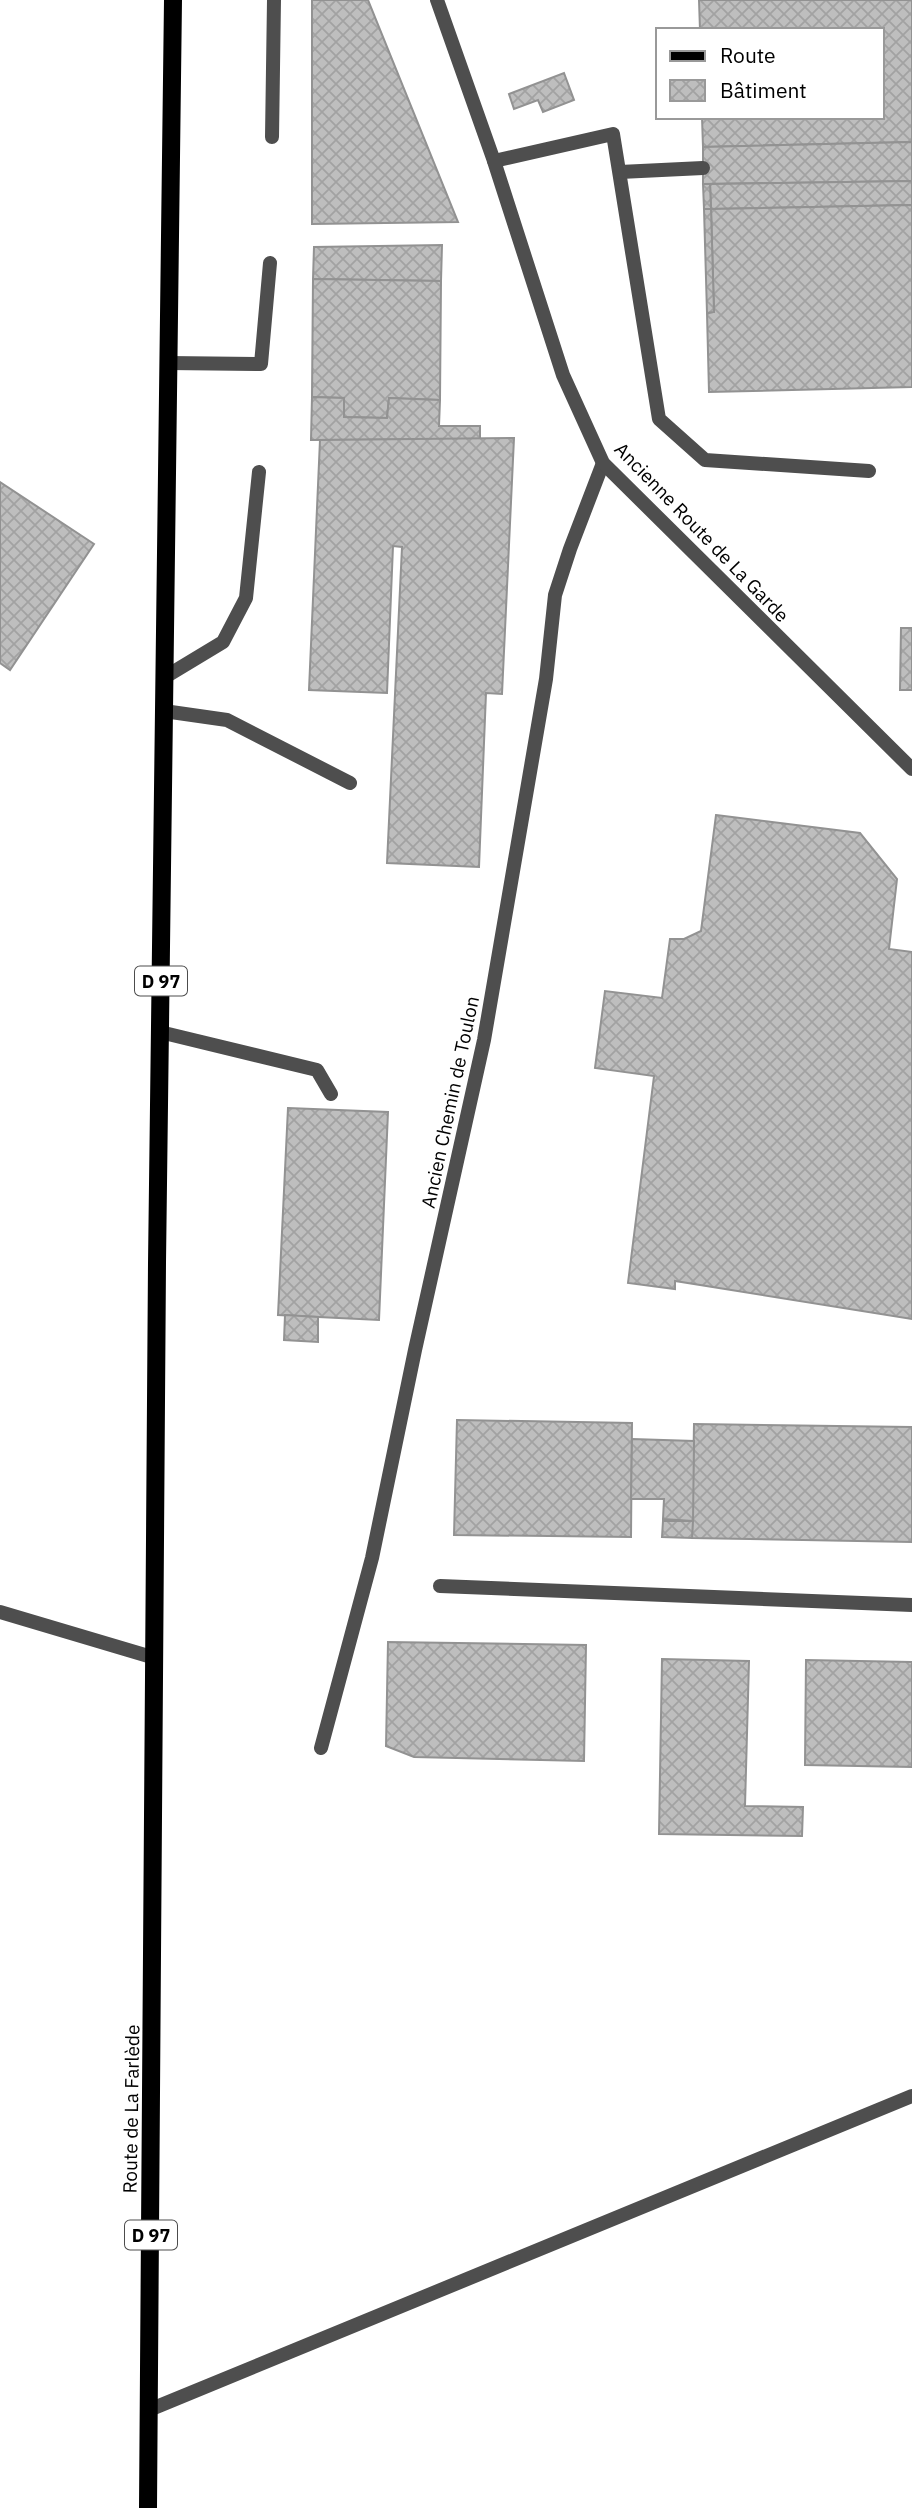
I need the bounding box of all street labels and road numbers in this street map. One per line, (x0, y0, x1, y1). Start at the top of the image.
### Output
street label: Ancienne Route de La Garde (610, 437, 794, 627)
road number: D 97 (135, 966, 187, 996)
street label: Ancien Chemin de Toulon (416, 994, 484, 1210)
street label: Route de La Farlède (118, 2024, 144, 2194)
road number: D 97 (125, 2220, 177, 2250)

